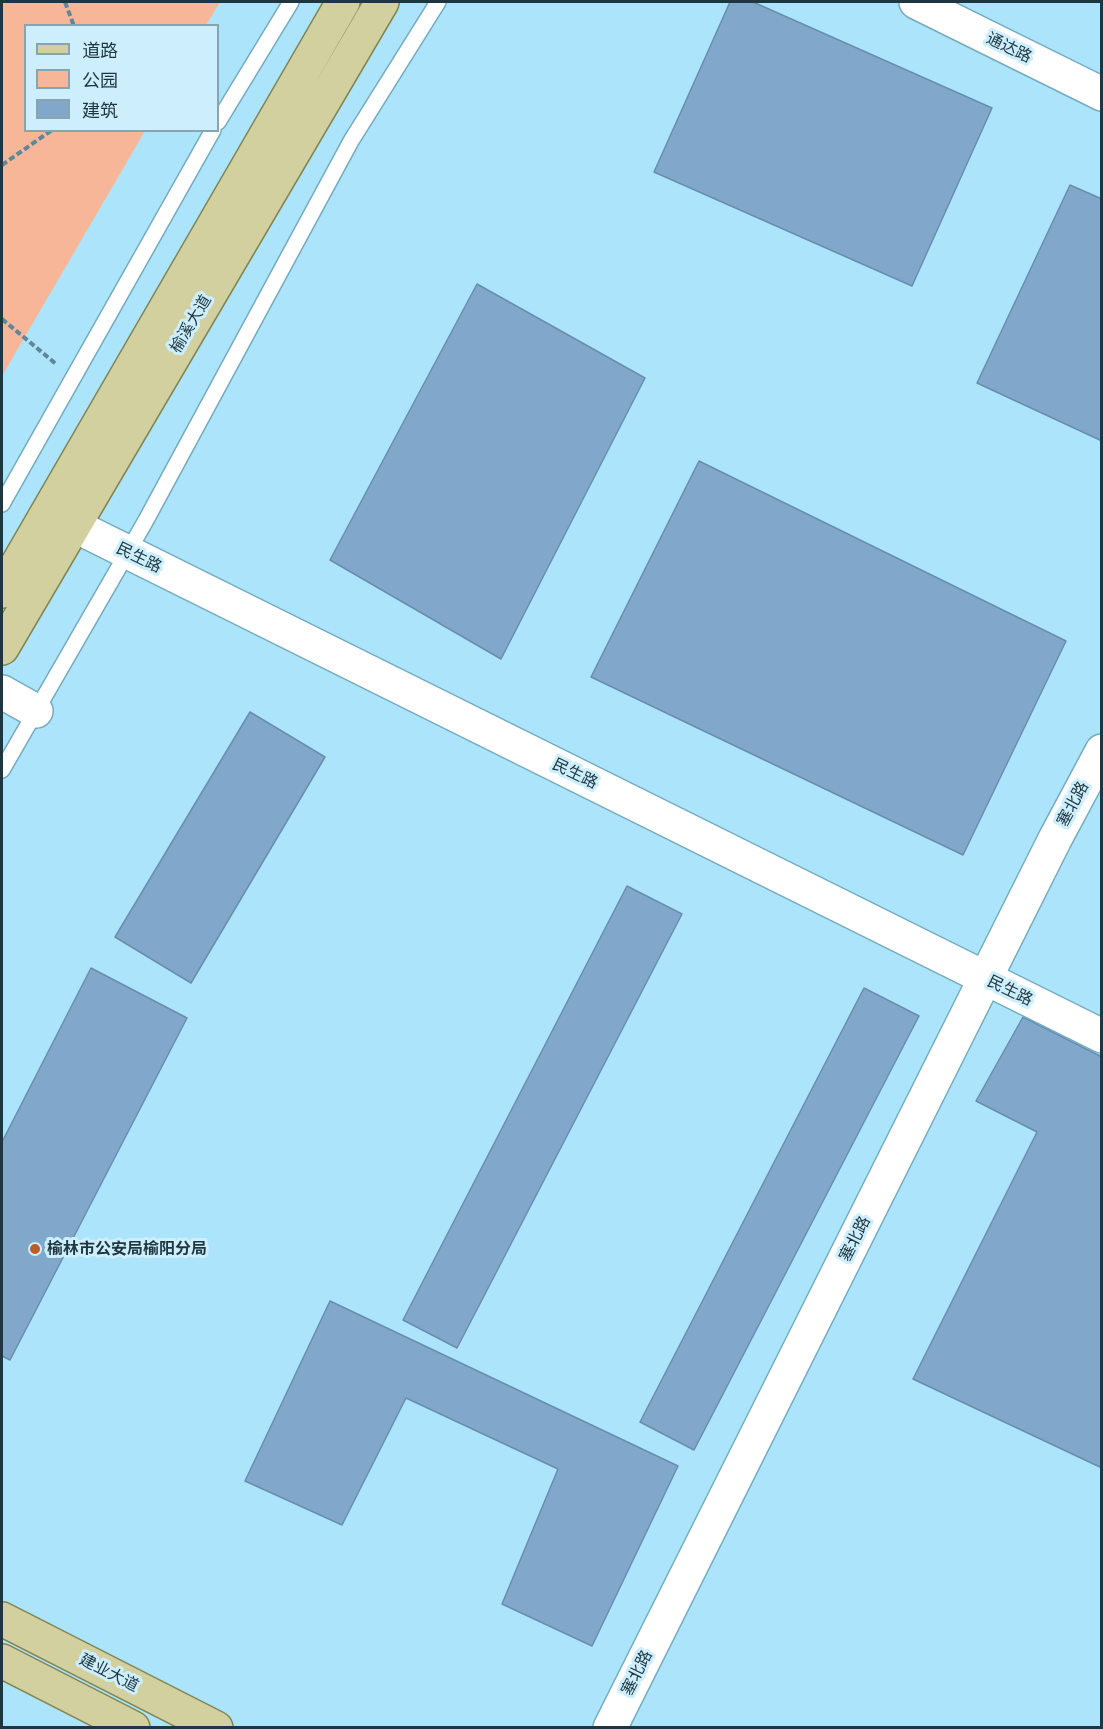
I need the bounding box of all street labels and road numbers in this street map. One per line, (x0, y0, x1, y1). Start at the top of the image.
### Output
street label: 通达路 (983, 29, 1035, 67)
street label: 榆溪大道 (166, 292, 216, 356)
street label: 民生路 (113, 539, 165, 577)
street label: 民生路 (549, 755, 601, 793)
street label: 塞北路 (1053, 778, 1093, 830)
street label: 民生路 (984, 972, 1036, 1010)
street label: 塞北路 (836, 1213, 874, 1265)
street label: 塞北路 (618, 1647, 656, 1699)
street label: 建业大道 (76, 1650, 142, 1696)

